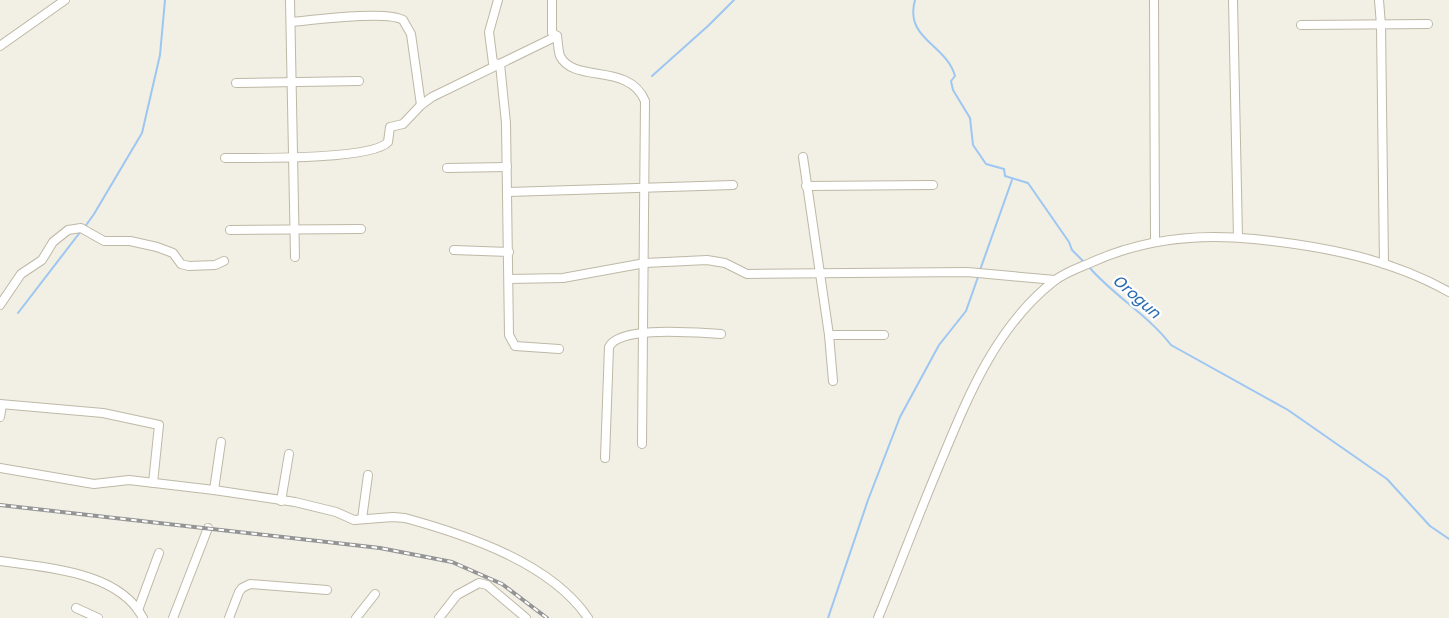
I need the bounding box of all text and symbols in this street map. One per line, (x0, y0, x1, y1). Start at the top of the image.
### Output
water label: Orogun (1109, 270, 1166, 323)

